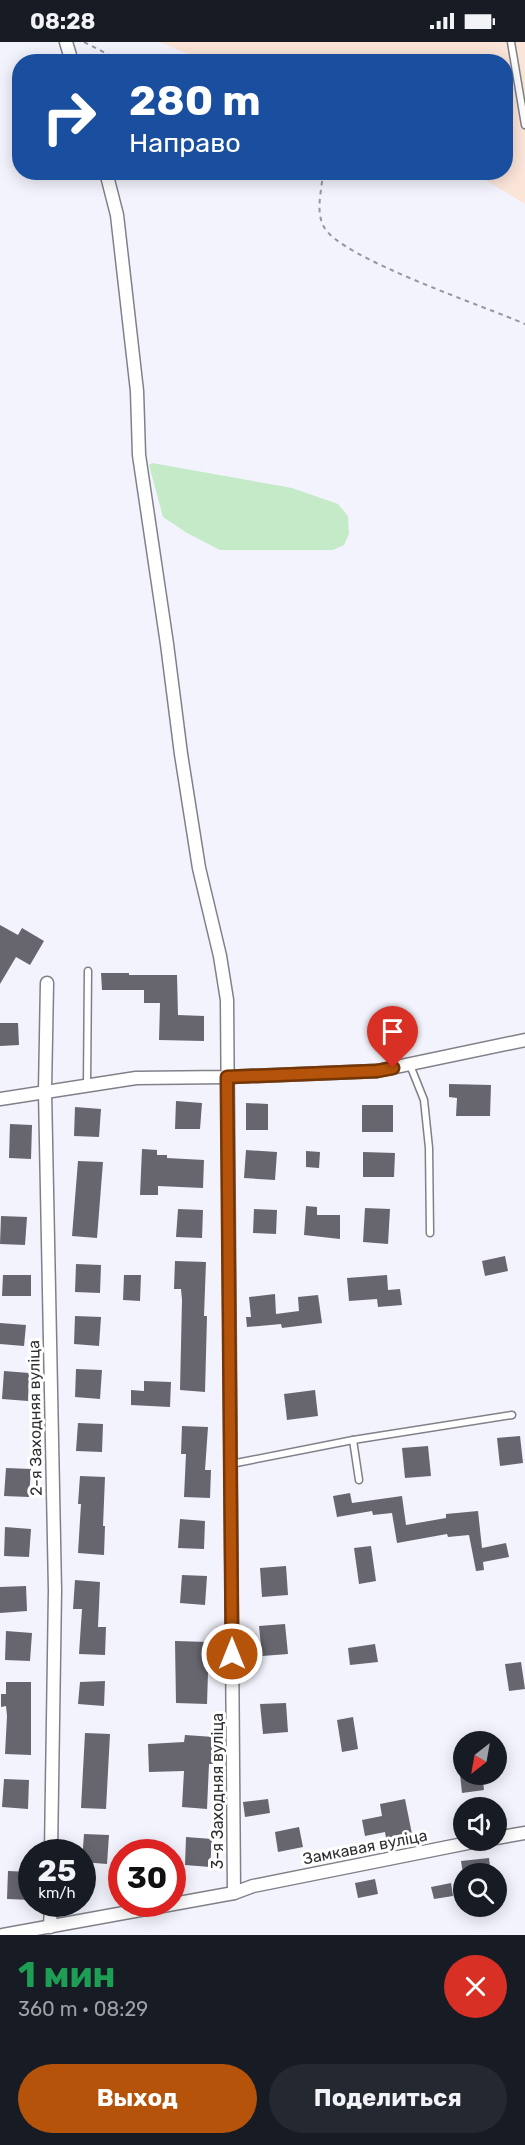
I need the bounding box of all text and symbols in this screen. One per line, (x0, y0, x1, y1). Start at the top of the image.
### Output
text: 08:28 (30, 8, 95, 35)
text: 280 m (129, 76, 261, 126)
icon: right (30, 78, 108, 156)
text: Направо (129, 127, 241, 159)
pin (367, 1006, 418, 1068)
icon: arrive (376, 1015, 409, 1048)
street label: 2-я Заходняя вуліца (24, 1340, 46, 1496)
position arrow (200, 1622, 264, 1686)
street label: 3-я Заходняя вуліца (208, 1713, 227, 1869)
north arrow (453, 1731, 507, 1785)
map controls (453, 1731, 507, 1917)
button: sound (453, 1797, 507, 1851)
street label: Замкавая вуліца (301, 1826, 429, 1868)
speed limit sign: 30 (108, 1839, 186, 1917)
text: 25 (38, 1853, 76, 1889)
button: search (453, 1863, 507, 1917)
text: km/h (38, 1884, 76, 1902)
text: 1 мин (18, 1953, 116, 1996)
button: close (444, 1955, 507, 2018)
text: 360 m · 08:29 (18, 1997, 148, 2021)
button: Выход (18, 2064, 257, 2133)
button: Поделиться (269, 2064, 507, 2133)

